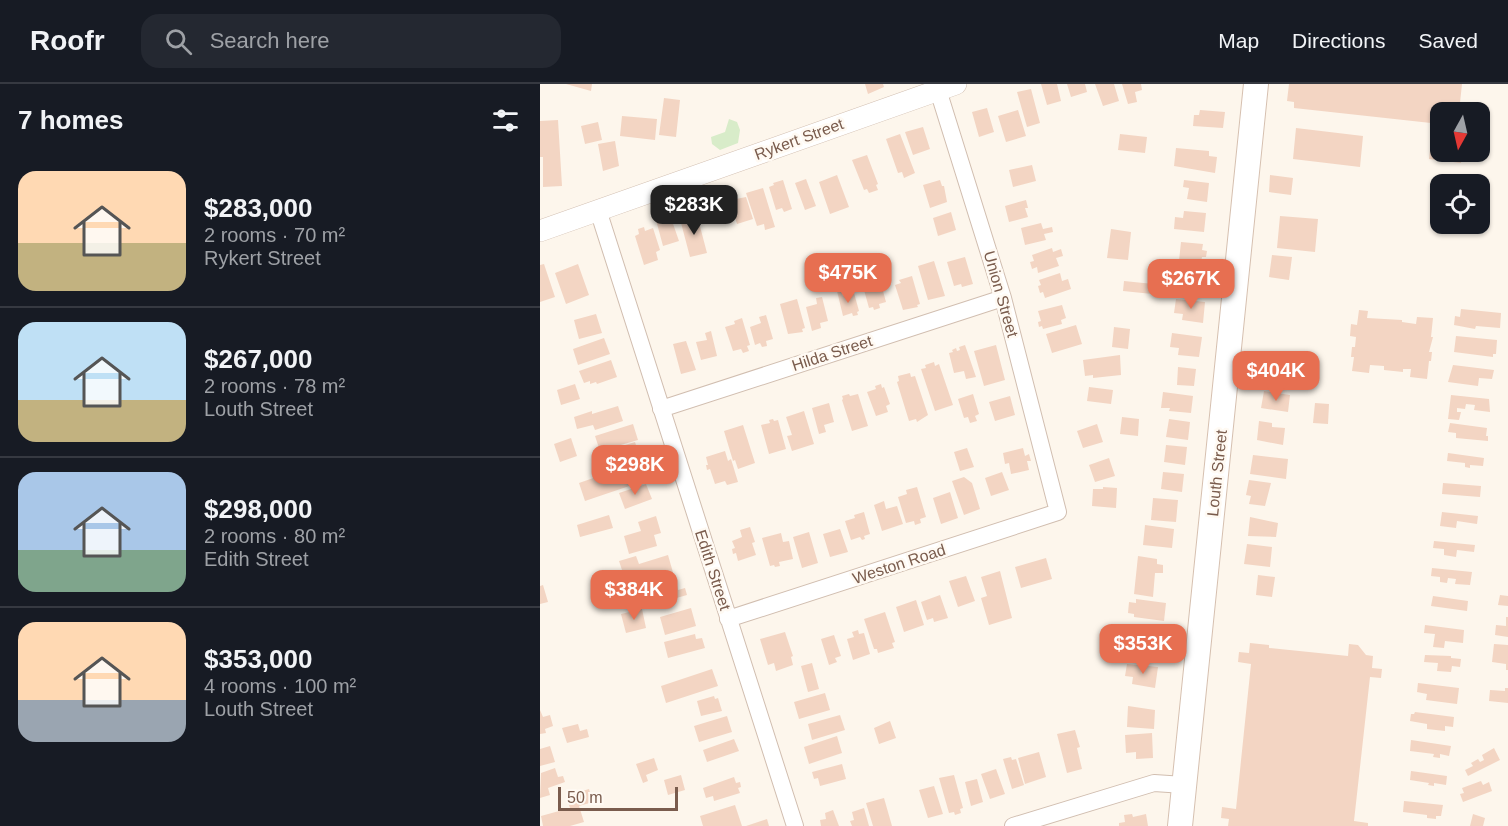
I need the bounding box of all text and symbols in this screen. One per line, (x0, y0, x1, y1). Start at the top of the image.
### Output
search box (141, 14, 561, 68)
text: Roofr (30, 25, 105, 56)
icon: search (162, 25, 195, 58)
text: Search here (210, 28, 330, 53)
text: Map (1218, 29, 1259, 52)
text: Directions (1292, 29, 1385, 52)
text: Saved (1418, 29, 1478, 52)
north arrow (1430, 102, 1490, 162)
map controls (1430, 102, 1490, 234)
icon: filters (489, 104, 522, 137)
text: 7 homes (18, 105, 124, 135)
street label: Rykert Street (752, 115, 846, 163)
button: locate (1430, 174, 1490, 234)
pin: $283K (652, 185, 736, 236)
text: $283,000 (204, 193, 312, 223)
text: $283K (665, 193, 723, 215)
icon: home (66, 195, 138, 267)
text: 2 rooms · 70 m² (204, 224, 345, 246)
text: Rykert Street (204, 247, 321, 269)
street label: Union Street (981, 249, 1022, 340)
pin: $475K (806, 253, 890, 304)
pin: $267K (1149, 259, 1233, 310)
text: $475K (819, 261, 877, 283)
text: $267K (1162, 267, 1220, 289)
street label: Hilda Street (790, 332, 875, 374)
text: $267,000 (204, 344, 312, 374)
icon: home (66, 346, 138, 418)
pin: $404K (1234, 351, 1318, 402)
text: $404K (1247, 359, 1305, 381)
text: 2 rooms · 78 m² (204, 375, 345, 397)
text: Louth Street (204, 398, 313, 420)
street label: Louth Street (1204, 428, 1230, 517)
pin: $298K (593, 445, 677, 496)
text: $298K (606, 453, 664, 475)
text: $298,000 (204, 494, 312, 524)
icon: home (66, 496, 138, 568)
text: 2 rooms · 80 m² (204, 525, 345, 547)
street label: Edith Street (692, 528, 734, 613)
street label: Weston Road (850, 541, 948, 587)
text: Edith Street (204, 548, 309, 570)
pin: $384K (592, 570, 676, 621)
text: $384K (605, 578, 663, 600)
pin: $353K (1101, 624, 1185, 675)
text: $353K (1114, 632, 1172, 654)
text: $353,000 (204, 644, 312, 674)
icon: home (66, 646, 138, 718)
text: 4 rooms · 100 m² (204, 675, 356, 697)
text: Louth Street (204, 698, 313, 720)
scale bar (558, 784, 678, 812)
text: 50 m (567, 789, 603, 806)

